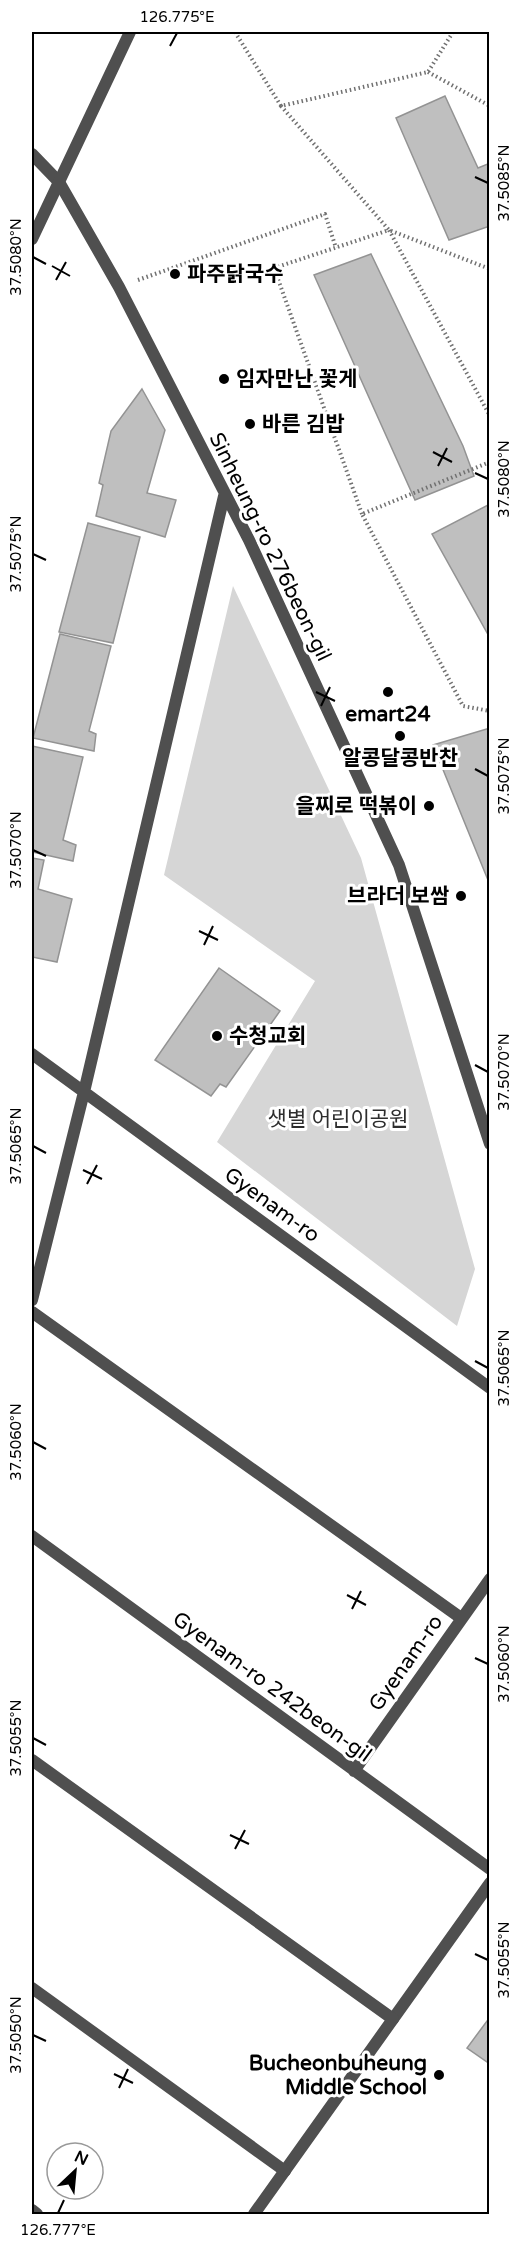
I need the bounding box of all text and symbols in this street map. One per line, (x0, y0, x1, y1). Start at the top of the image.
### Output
text: 126.775°E (139, 8, 215, 26)
text: 37.5085°N (495, 144, 513, 222)
text: 37.5080°N (7, 218, 25, 296)
place label: 파주닭국수 (187, 262, 284, 287)
marker: 파주닭국수 (168, 267, 182, 281)
place label: 임자만난 꽃게 (236, 367, 357, 392)
marker: 임자만난 꽃게 (217, 372, 231, 386)
place label: 바른 김밥 (262, 412, 345, 437)
marker: 바른 김밥 (243, 417, 257, 431)
street label: Sinheung-ro 276beon-gil (204, 429, 336, 665)
text: 37.5080°N (495, 440, 513, 518)
text: 37.5075°N (7, 515, 25, 593)
marker: emart24 (381, 685, 395, 699)
place label: emart24 (345, 702, 431, 727)
marker: 알콩달콩반찬 (393, 729, 407, 743)
text: 37.5075°N (495, 737, 513, 815)
place label: 알콩달콩반찬 (342, 746, 458, 771)
place label: 을찌로 떡볶이 (296, 794, 417, 819)
marker: 을찌로 떡볶이 (422, 799, 436, 813)
text: 37.5070°N (7, 811, 25, 889)
place label: 브라더 보쌈 (347, 884, 449, 909)
marker: 브라더 보쌈 (454, 889, 468, 903)
place label: 수청교회 (229, 1024, 306, 1049)
marker: 수청교회 (210, 1029, 224, 1043)
text: 37.5070°N (495, 1033, 513, 1111)
text: 37.5065°N (7, 1107, 25, 1185)
park label: 샛별 어린이공원 (268, 1107, 408, 1132)
street label: Gyenam-ro (219, 1162, 325, 1248)
text: 37.5065°N (495, 1329, 513, 1407)
text: 37.5060°N (7, 1403, 25, 1481)
street label: Gyenam-ro 242beon-gil (168, 1606, 376, 1768)
street label: Gyenam-ro (364, 1610, 448, 1716)
text: 37.5060°N (495, 1625, 513, 1703)
text: 37.5055°N (7, 1699, 25, 1777)
text: 37.5055°N (495, 1921, 513, 1999)
text: 37.5050°N (7, 1996, 25, 2074)
place label: Bucheonbuheung Middle School (249, 2051, 427, 2100)
marker: Bucheonbuheung Middle School (432, 2068, 446, 2082)
north arrow (45, 2141, 105, 2201)
text: N (71, 2147, 91, 2170)
text: 126.777°E (20, 2221, 96, 2239)

